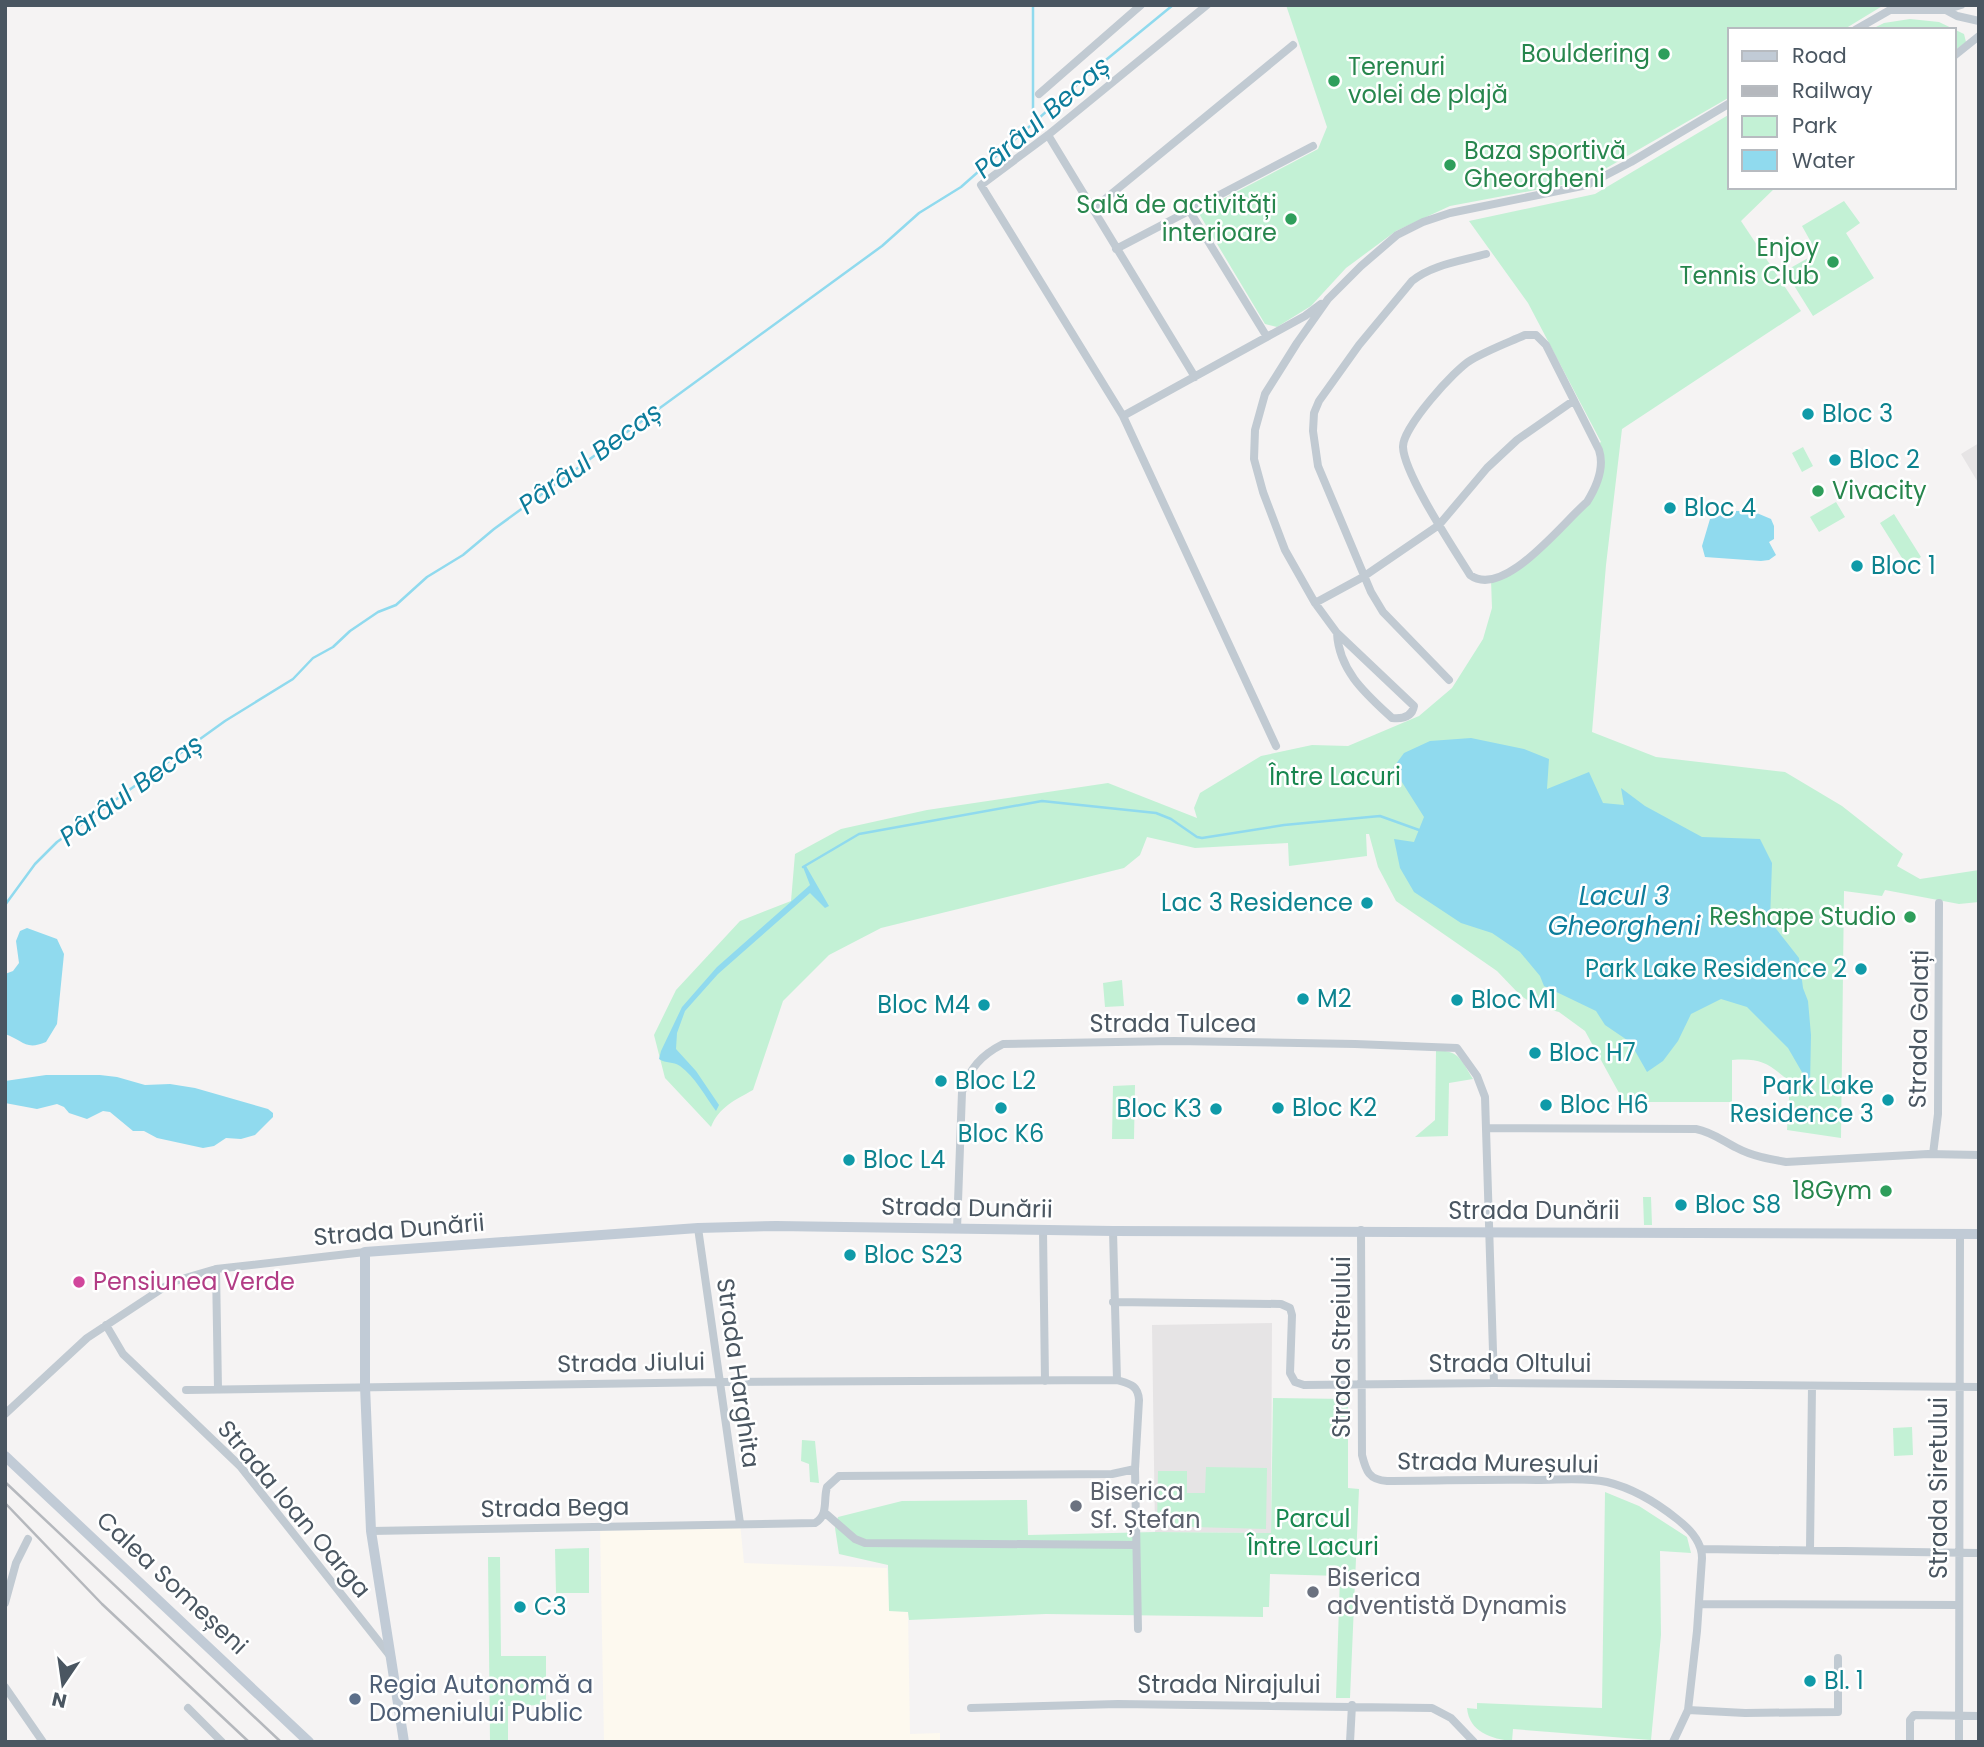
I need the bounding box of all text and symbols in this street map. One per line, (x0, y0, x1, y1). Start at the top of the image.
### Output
legend (1728, 28, 1956, 189)
place label: Bouldering (1521, 37, 1650, 70)
text: Road (1792, 41, 1847, 70)
marker: Bouldering (1656, 46, 1672, 62)
water label: Pârâul Becaș (966, 48, 1118, 186)
place label: Terenuri volei de plajă (1348, 50, 1508, 111)
marker: Terenuri volei de plajă (1326, 73, 1342, 89)
text: Railway (1792, 76, 1873, 105)
text: Park (1792, 111, 1837, 140)
place label: Baza sportivă Gheorgheni (1464, 134, 1626, 195)
text: Water (1792, 146, 1855, 175)
marker: Baza sportivă Gheorgheni (1442, 157, 1458, 173)
place label: Sală de activități interioare (1076, 188, 1277, 249)
marker: Sală de activități interioare (1283, 211, 1299, 227)
place label: Enjoy Tennis Club (1680, 231, 1819, 292)
marker: Enjoy Tennis Club (1825, 254, 1841, 270)
water label: Pârâul Becaș (511, 394, 669, 522)
place label: Bloc 3 (1822, 397, 1893, 430)
marker: Bloc 3 (1800, 406, 1816, 422)
place label: Bloc 2 (1849, 443, 1920, 476)
marker: Bloc 2 (1827, 452, 1843, 468)
place label: Vivacity (1832, 474, 1927, 507)
marker: Vivacity (1810, 483, 1826, 499)
place label: Bloc 4 (1684, 491, 1756, 524)
marker: Bloc 4 (1662, 500, 1678, 516)
place label: Bloc 1 (1871, 549, 1936, 582)
marker: Bloc 1 (1849, 558, 1865, 574)
water label: Pârâul Becaș (52, 726, 210, 854)
park label: Între Lacuri (1268, 760, 1401, 793)
water label: Lacul 3 Gheorgheni (1548, 878, 1701, 944)
place label: Lac 3 Residence (1161, 886, 1353, 919)
marker: Lac 3 Residence (1359, 895, 1375, 911)
place label: Reshape Studio (1709, 900, 1896, 933)
marker: Reshape Studio (1902, 909, 1918, 925)
street label: Strada Galați (1901, 949, 1936, 1109)
place label: Park Lake Residence 2 (1585, 952, 1847, 985)
marker: Park Lake Residence 2 (1853, 961, 1869, 977)
place label: M2 (1317, 982, 1351, 1015)
place label: Bloc M1 (1471, 983, 1556, 1016)
place label: Bloc M4 (877, 988, 970, 1021)
marker: M2 (1295, 991, 1311, 1007)
marker: Bloc M1 (1449, 992, 1465, 1008)
marker: Bloc M4 (976, 997, 992, 1013)
street label: Strada Tulcea (1090, 1007, 1256, 1040)
place label: Bloc H7 (1549, 1036, 1636, 1069)
marker: Bloc H7 (1527, 1045, 1543, 1061)
place label: Bloc L2 (955, 1064, 1036, 1097)
place label: Park Lake Residence 3 (1730, 1069, 1874, 1130)
marker: Bloc L2 (933, 1073, 949, 1089)
place label: Bloc H6 (1560, 1088, 1649, 1121)
place label: Bloc K2 (1292, 1091, 1377, 1124)
place label: Bloc K3 (1117, 1092, 1202, 1125)
marker: Park Lake Residence 3 (1880, 1092, 1896, 1108)
marker: Bloc H6 (1538, 1097, 1554, 1113)
marker: Bloc K6 (993, 1100, 1009, 1116)
marker: Bloc K2 (1270, 1100, 1286, 1116)
marker: Bloc K3 (1208, 1101, 1224, 1117)
place label: Bloc K6 (958, 1117, 1044, 1150)
place label: Bloc L4 (863, 1143, 945, 1176)
marker: Bloc L4 (841, 1152, 857, 1168)
place label: 18Gym (1792, 1174, 1872, 1207)
marker: 18Gym (1878, 1183, 1894, 1199)
place label: Bloc S8 (1695, 1188, 1781, 1221)
street label: Strada Dunării (881, 1190, 1053, 1225)
street label: Strada Dunării (1448, 1194, 1620, 1227)
marker: Bloc S8 (1673, 1197, 1689, 1213)
street label: Strada Dunării (312, 1206, 486, 1253)
place label: Bloc S23 (864, 1238, 963, 1271)
marker: Bloc S23 (842, 1247, 858, 1263)
street label: Strada Streiului (1325, 1256, 1358, 1438)
place label: Pensiunea Verde (93, 1265, 295, 1298)
marker: Pensiunea Verde (71, 1274, 87, 1290)
street label: Strada Harghita (709, 1276, 768, 1470)
street label: Strada Jiului (557, 1345, 705, 1380)
street label: Strada Oltului (1429, 1347, 1591, 1380)
street label: Strada Siretului (1922, 1397, 1955, 1579)
street label: Strada Ioan Oarga (210, 1413, 379, 1605)
street label: Strada Mureșului (1397, 1444, 1599, 1481)
place label: Biserica Sf. Ștefan (1090, 1475, 1201, 1536)
street label: Strada Bega (480, 1490, 630, 1525)
marker: Biserica Sf. Ștefan (1068, 1498, 1084, 1514)
park label: Parcul Între Lacuri (1246, 1502, 1379, 1563)
street label: Calea Someșeni (89, 1504, 255, 1662)
place label: Biserica adventistă Dynamis (1327, 1561, 1567, 1622)
marker: Biserica adventistă Dynamis (1305, 1584, 1321, 1600)
place label: C3 (534, 1590, 567, 1623)
marker: C3 (512, 1599, 528, 1615)
north arrow (28, 1649, 98, 1719)
place label: Bl. 1 (1824, 1664, 1864, 1697)
place label: Regia Autonomă a Domeniului Public (369, 1668, 593, 1729)
street label: Strada Nirajului (1137, 1668, 1321, 1701)
marker: Bl. 1 (1802, 1673, 1818, 1689)
text: N (49, 1685, 69, 1715)
marker: Regia Autonomă a Domeniului Public (347, 1691, 363, 1707)

